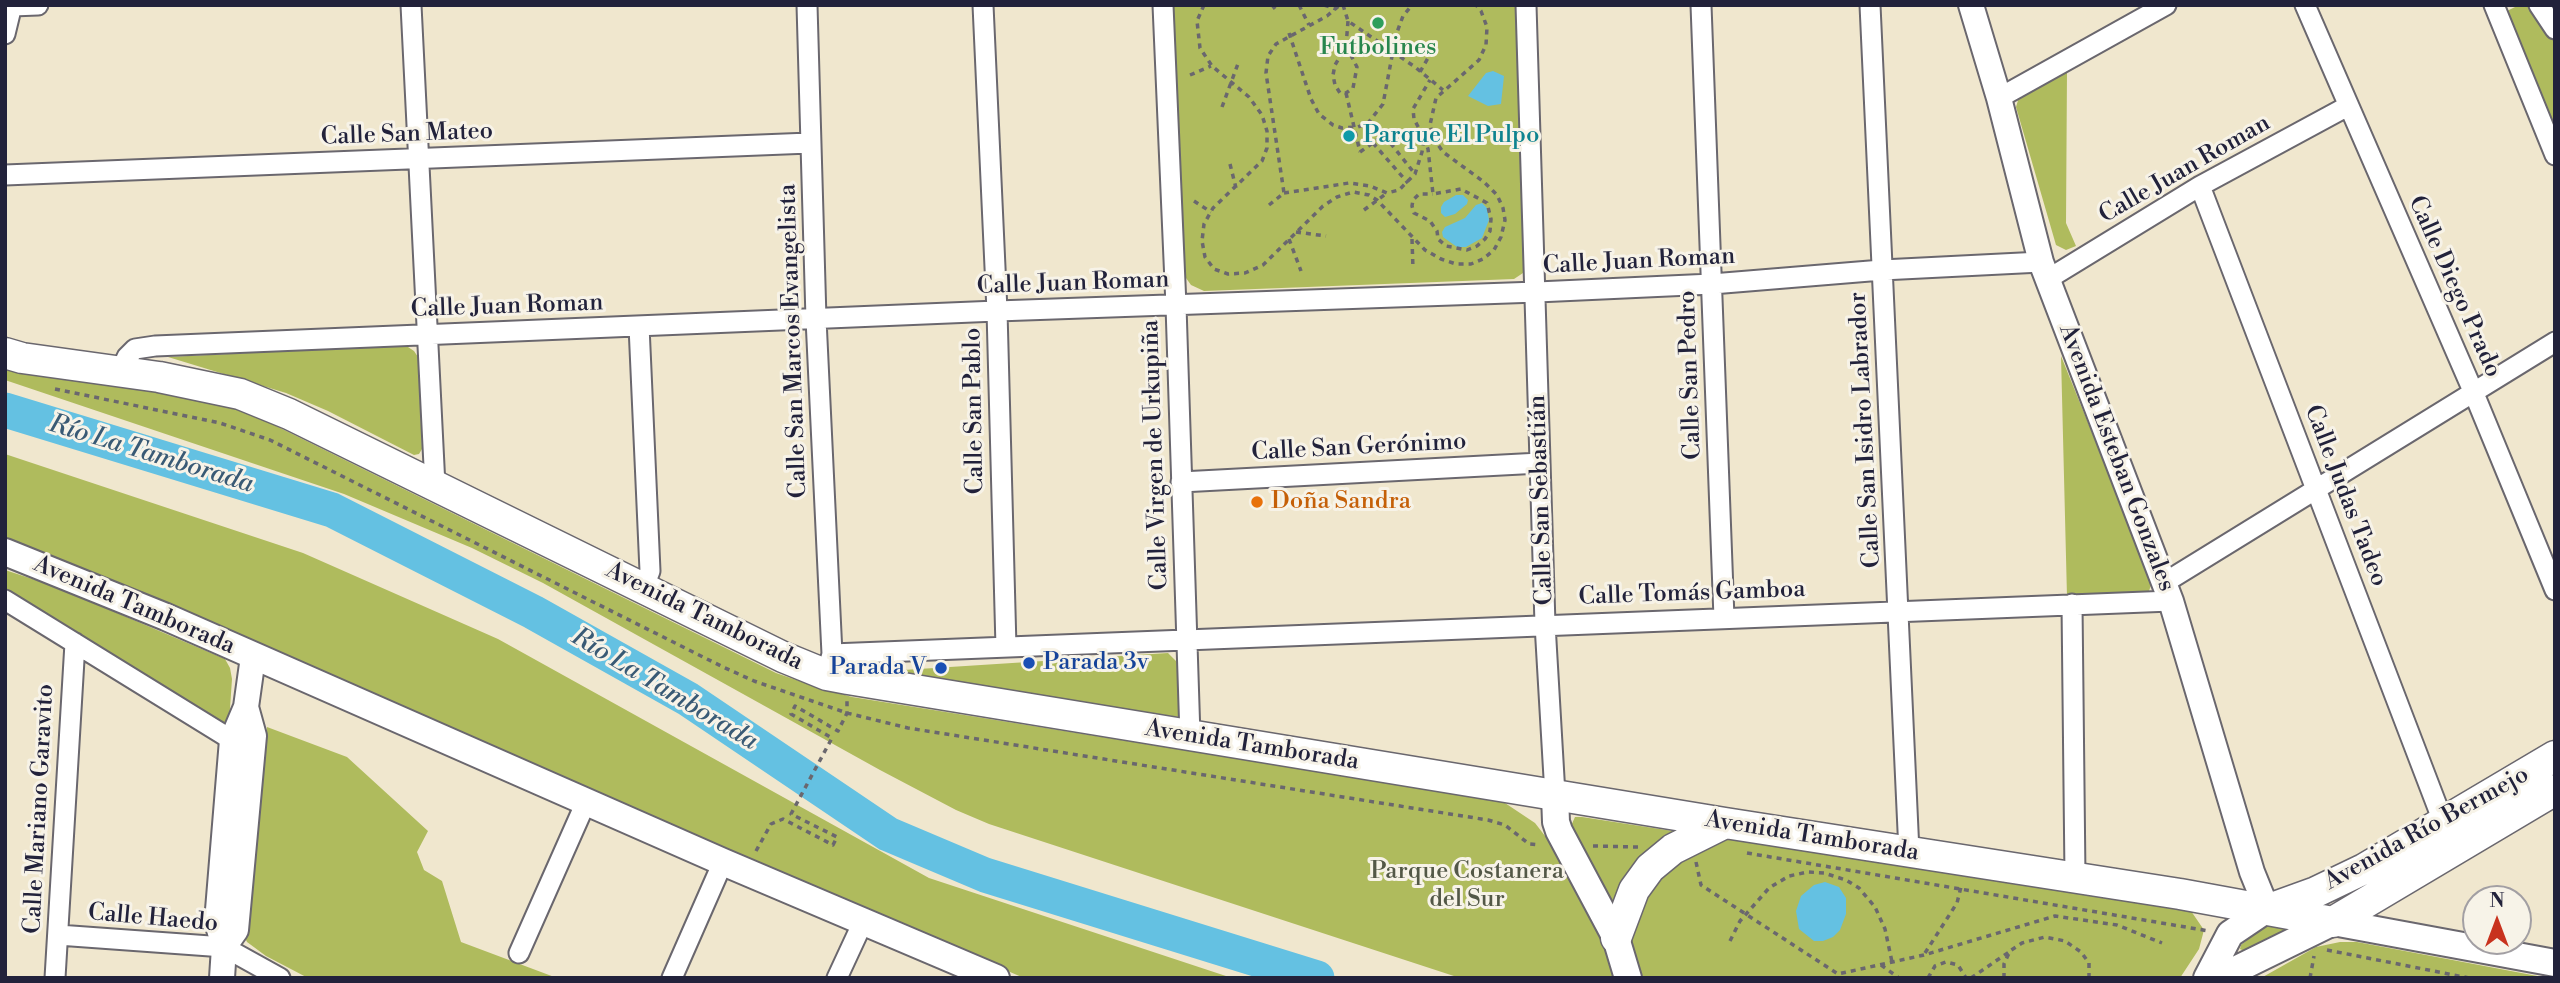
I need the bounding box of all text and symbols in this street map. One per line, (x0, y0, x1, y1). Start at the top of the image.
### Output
marker: Futbolines (1370, 15, 1386, 31)
place label: Futbolines (1319, 34, 1437, 62)
street label: Calle Juan Roman (2094, 109, 2276, 231)
street label: Calle San Mateo (320, 118, 494, 152)
place label: Parque El Pulpo (1363, 122, 1539, 150)
marker: Parque El Pulpo (1341, 128, 1357, 144)
street label: Calle San Marcos Evangelista (774, 183, 814, 499)
street label: Calle Diego Prado (2401, 192, 2507, 382)
street label: Calle Juan Roman (1542, 243, 1736, 281)
street label: Calle Juan Roman (976, 266, 1170, 302)
street label: Calle Juan Roman (410, 289, 604, 325)
street label: Calle San Pedro (1674, 290, 1708, 460)
street label: Calle San Isidro Labrador (1844, 291, 1888, 569)
street label: Calle Virgen de Urkupiña (1137, 319, 1175, 591)
street label: Avenida Esteban Gonzales (2052, 320, 2180, 596)
street label: Calle San Pablo (959, 327, 991, 495)
street label: Calle San Sebastián (1524, 394, 1560, 606)
street label: Calle Judas Tadeo (2297, 401, 2393, 591)
water label: Río La Tamborada (45, 409, 257, 501)
street label: Calle San Gerónimo (1251, 428, 1467, 468)
place label: Doña Sandra (1271, 488, 1411, 516)
marker: Doña Sandra (1249, 494, 1265, 510)
street label: Avenida Tamborada (29, 551, 239, 661)
street label: Avenida Tamborada (601, 557, 807, 677)
street label: Calle Tomás Gamboa (1578, 576, 1806, 612)
water label: Río La Tamborada (565, 622, 763, 758)
place label: Parada 3v (1043, 649, 1149, 677)
place label: Parada V (829, 654, 927, 682)
marker: Parada 3v (1021, 655, 1037, 671)
marker: Parada V (933, 660, 949, 676)
street label: Calle Mariano Garavito (19, 683, 61, 935)
street label: Avenida Tamborada (1143, 715, 1361, 777)
street label: Avenida Río Bermejo (2320, 761, 2534, 897)
street label: Avenida Tamborada (1703, 806, 1921, 868)
park label: Parque Costanera del Sur (1370, 858, 1564, 914)
north arrow (2462, 885, 2532, 955)
text: N (2489, 889, 2505, 913)
street label: Calle Haedo (87, 899, 219, 939)

